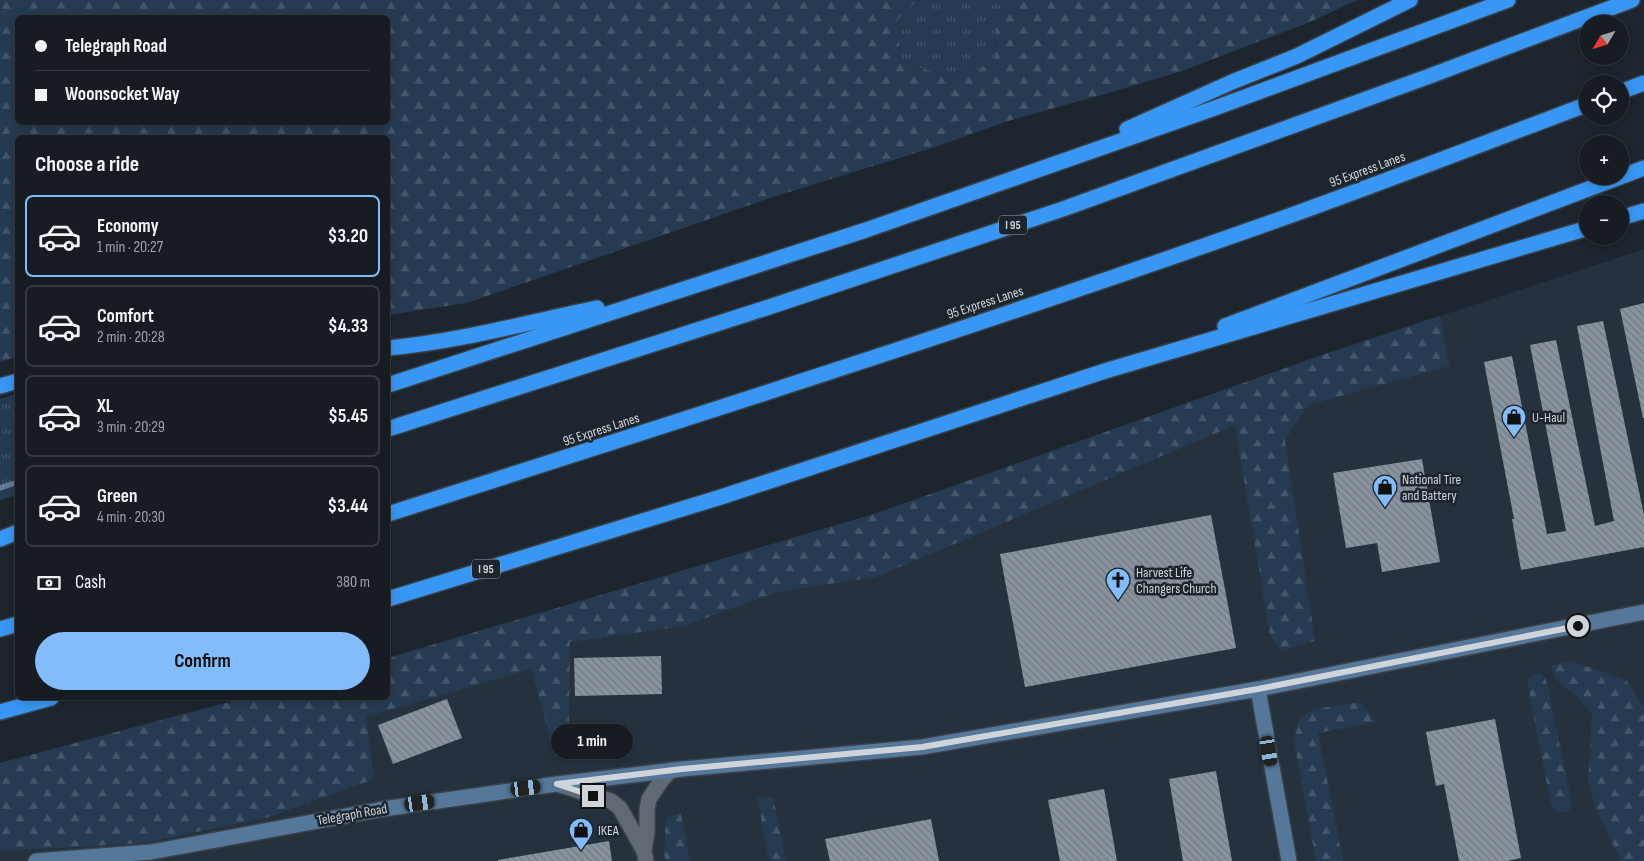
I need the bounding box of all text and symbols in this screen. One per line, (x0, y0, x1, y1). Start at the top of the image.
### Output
north arrow (1579, 15, 1629, 65)
map controls (1579, 15, 1629, 245)
text: Telegraph Road (65, 35, 167, 58)
button: locate (1579, 75, 1629, 125)
text: Woonsocket Way (65, 83, 180, 106)
button: + (1579, 135, 1629, 185)
street label: 95 Express Lanes (1327, 148, 1407, 191)
text: Choose a ride (35, 151, 139, 178)
button: − (1579, 195, 1629, 245)
icon: car (37, 214, 82, 259)
text: Economy (97, 215, 159, 238)
road number: I 95 (999, 216, 1027, 234)
text: $3.20 (328, 225, 368, 248)
text: 1 min · 20:27 (97, 238, 163, 257)
street label: 95 Express Lanes (945, 282, 1026, 323)
icon: car (37, 304, 82, 349)
text: Comfort (97, 305, 154, 328)
text: $4.33 (328, 315, 368, 338)
text: 2 min · 20:28 (97, 328, 165, 347)
icon: car (37, 394, 82, 439)
text: XL (97, 395, 113, 418)
shop icon: U-Haul (1501, 404, 1527, 438)
text: $5.45 (328, 405, 368, 428)
street label: 95 Express Lanes (561, 409, 642, 450)
place label: U-Haul (1532, 409, 1565, 426)
text: 3 min · 20:29 (97, 418, 165, 437)
place label: National Tire and Battery (1402, 471, 1461, 504)
shop icon: National Tire and Battery (1372, 474, 1398, 508)
icon: car (37, 484, 82, 529)
text: Green (97, 485, 137, 508)
text: $3.44 (328, 495, 368, 518)
text: 4 min · 20:30 (97, 508, 165, 527)
road number: I 95 (472, 560, 500, 578)
place label: Harvest Life Changers Church (1136, 564, 1216, 597)
church icon: Harvest Life Changers Church (1105, 567, 1131, 601)
icon: cash (35, 569, 63, 597)
text: Cash (75, 571, 106, 594)
text: 380 m (336, 573, 370, 592)
route start (1567, 615, 1589, 637)
button: Confirm (35, 632, 370, 690)
callout: 1 min (552, 724, 634, 758)
text: 1 min (577, 732, 607, 751)
car (1259, 735, 1278, 767)
car (510, 779, 541, 797)
route end (582, 785, 604, 807)
car (404, 793, 435, 813)
street label: Telegraph Road (316, 800, 389, 829)
shop icon: IKEA (568, 817, 594, 851)
place label: IKEA (598, 822, 620, 839)

